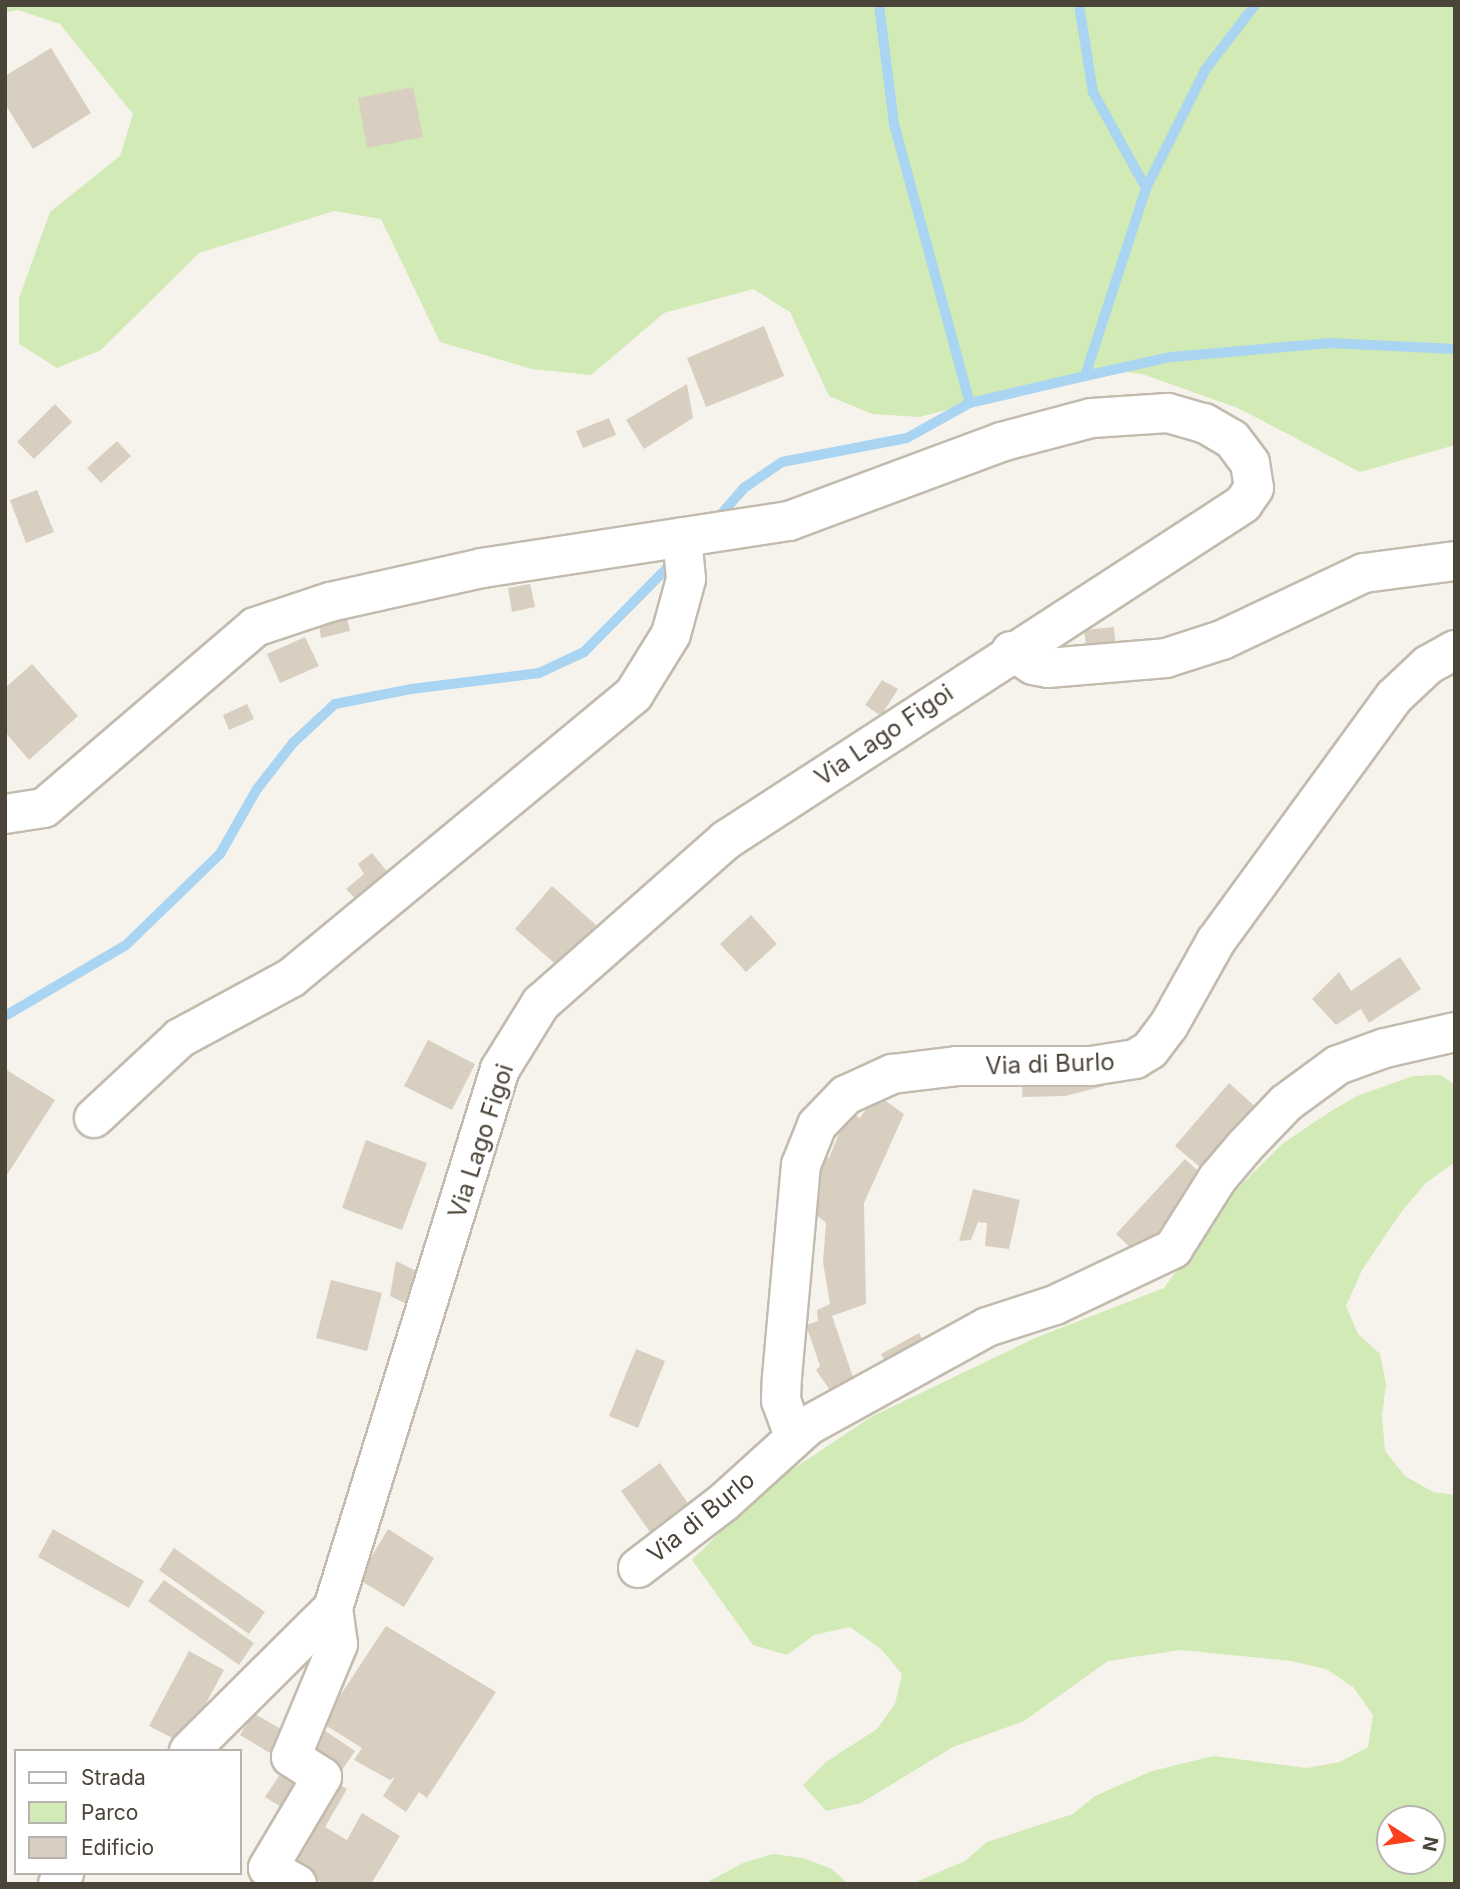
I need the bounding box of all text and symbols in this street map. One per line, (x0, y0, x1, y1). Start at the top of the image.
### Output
street label: Via Lago Figoi (809, 678, 959, 792)
street label: Via di Burlo (985, 1047, 1115, 1081)
street label: Via Lago Figoi (443, 1060, 519, 1222)
street label: Via di Burlo (642, 1465, 760, 1569)
legend (14, 1749, 242, 1875)
text: Strada (81, 1765, 146, 1790)
text: Parco (81, 1800, 138, 1825)
north arrow (1376, 1805, 1446, 1875)
text: Edificio (81, 1835, 154, 1860)
text: N (1417, 1835, 1443, 1854)

